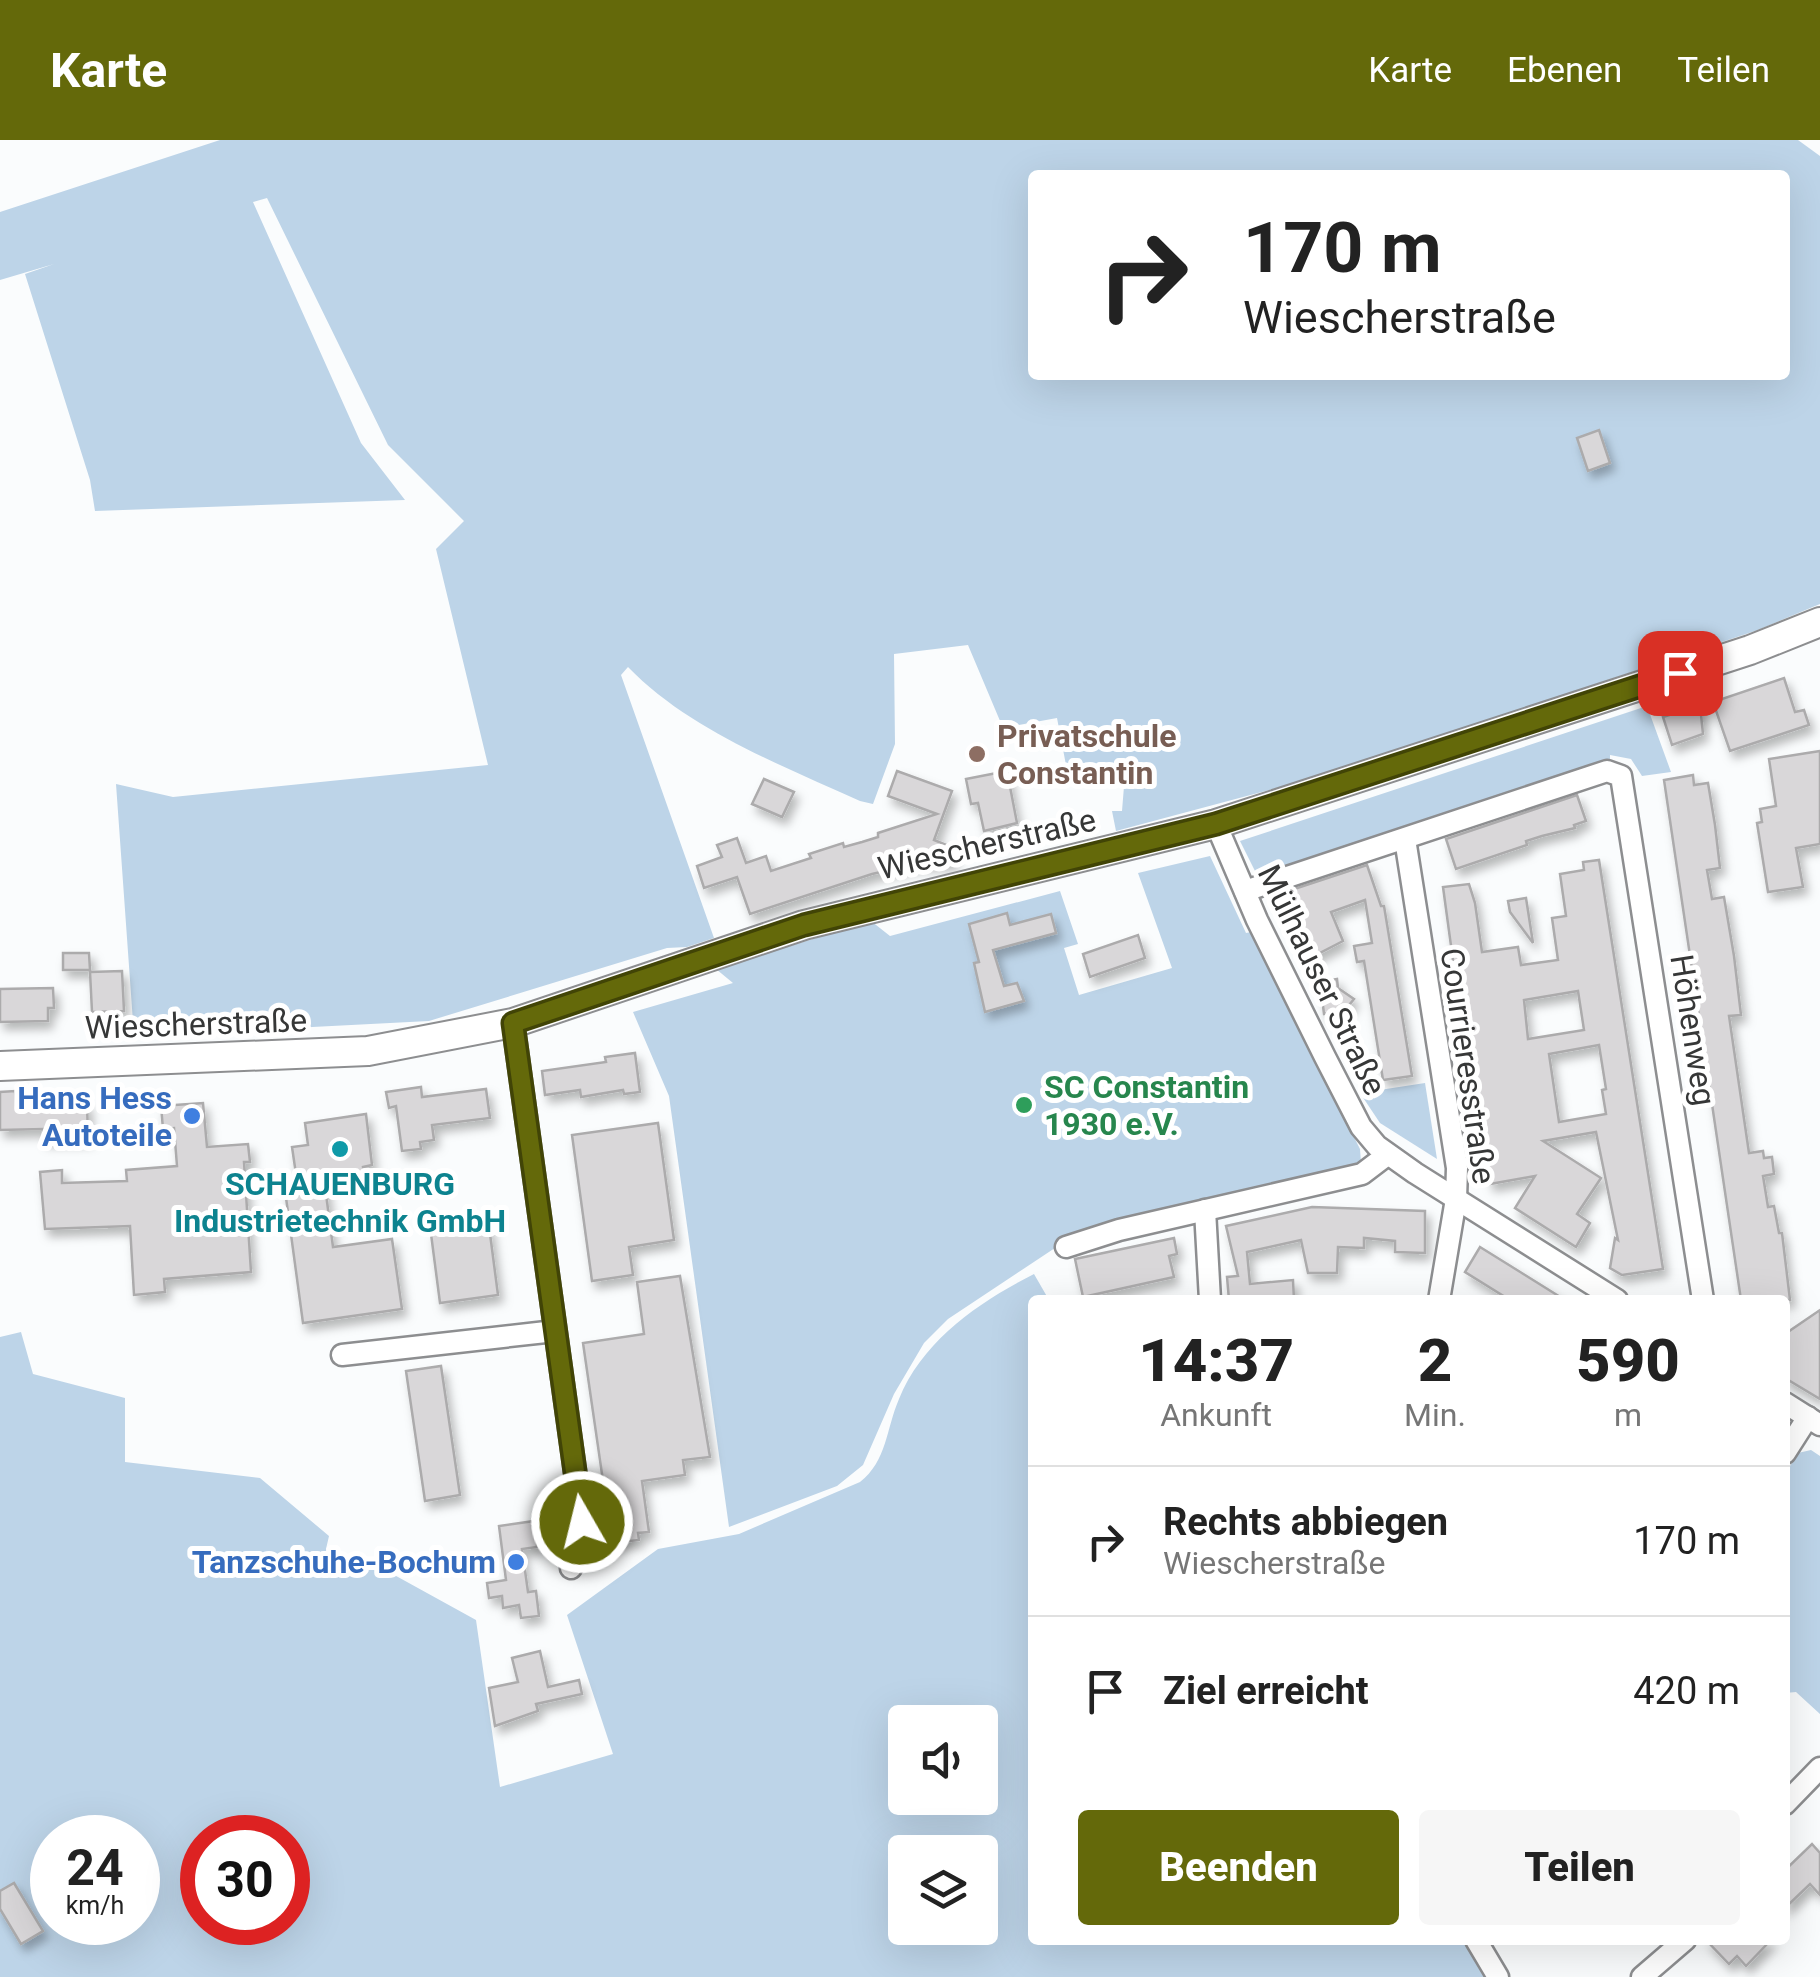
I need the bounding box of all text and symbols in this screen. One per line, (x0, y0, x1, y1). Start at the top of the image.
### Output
text: Karte (50, 42, 167, 99)
text: Karte (1368, 50, 1452, 91)
text: Ebenen (1507, 50, 1622, 91)
text: Teilen (1677, 50, 1770, 91)
text: 170 m (1243, 207, 1442, 289)
icon: right (1078, 210, 1208, 340)
text: Wiescherstraße (1243, 291, 1556, 344)
pin (1638, 631, 1723, 716)
icon: arrive (1653, 646, 1708, 701)
place label: Privatschule Constantin (997, 717, 1176, 792)
marker: Privatschule Constantin (966, 743, 988, 765)
street label: Wiescherstraße (874, 800, 1100, 888)
street label: Mülhauser Straße (1250, 859, 1394, 1101)
street label: Courrieresstraße (1433, 946, 1503, 1186)
street label: Höhenweg (1662, 952, 1724, 1108)
street label: Wiescherstraße (84, 1001, 308, 1047)
place label: SC Constantin 1930 e.V. (1044, 1068, 1249, 1143)
place label: Hans Hess Autoteile (17, 1079, 172, 1154)
marker: SC Constantin 1930 e.V. (1013, 1094, 1035, 1116)
marker: Hans Hess Autoteile (181, 1105, 203, 1127)
marker: SCHAUENBURG Industrietechnik GmbH (329, 1138, 351, 1160)
place label: SCHAUENBURG Industrietechnik GmbH (174, 1165, 506, 1240)
text: 14:37 (1138, 1325, 1294, 1396)
text: 2 (1418, 1325, 1452, 1396)
text: 590 (1576, 1325, 1680, 1396)
text: Ankunft (1160, 1396, 1272, 1434)
text: Min. (1404, 1396, 1466, 1434)
text: m (1614, 1396, 1642, 1434)
position arrow (530, 1470, 634, 1574)
text: Rechts abbiegen (1163, 1500, 1448, 1544)
icon: right (1078, 1514, 1133, 1569)
text: 170 m (1633, 1519, 1740, 1563)
place label: Tanzschuhe-Bochum (192, 1543, 496, 1581)
text: Wiescherstraße (1163, 1544, 1385, 1582)
marker: Tanzschuhe-Bochum (505, 1551, 527, 1573)
icon: arrive (1078, 1664, 1133, 1719)
text: Ziel erreicht (1163, 1669, 1369, 1713)
text: 420 m (1633, 1669, 1740, 1713)
map controls (888, 1705, 998, 1945)
button: sound (888, 1705, 998, 1815)
button: Beenden (1078, 1810, 1399, 1925)
button: Teilen (1419, 1810, 1740, 1925)
speed limit sign: 30 (180, 1815, 310, 1945)
button: layers (888, 1835, 998, 1945)
text: 24 (66, 1839, 124, 1897)
text: km/h (66, 1891, 124, 1920)

